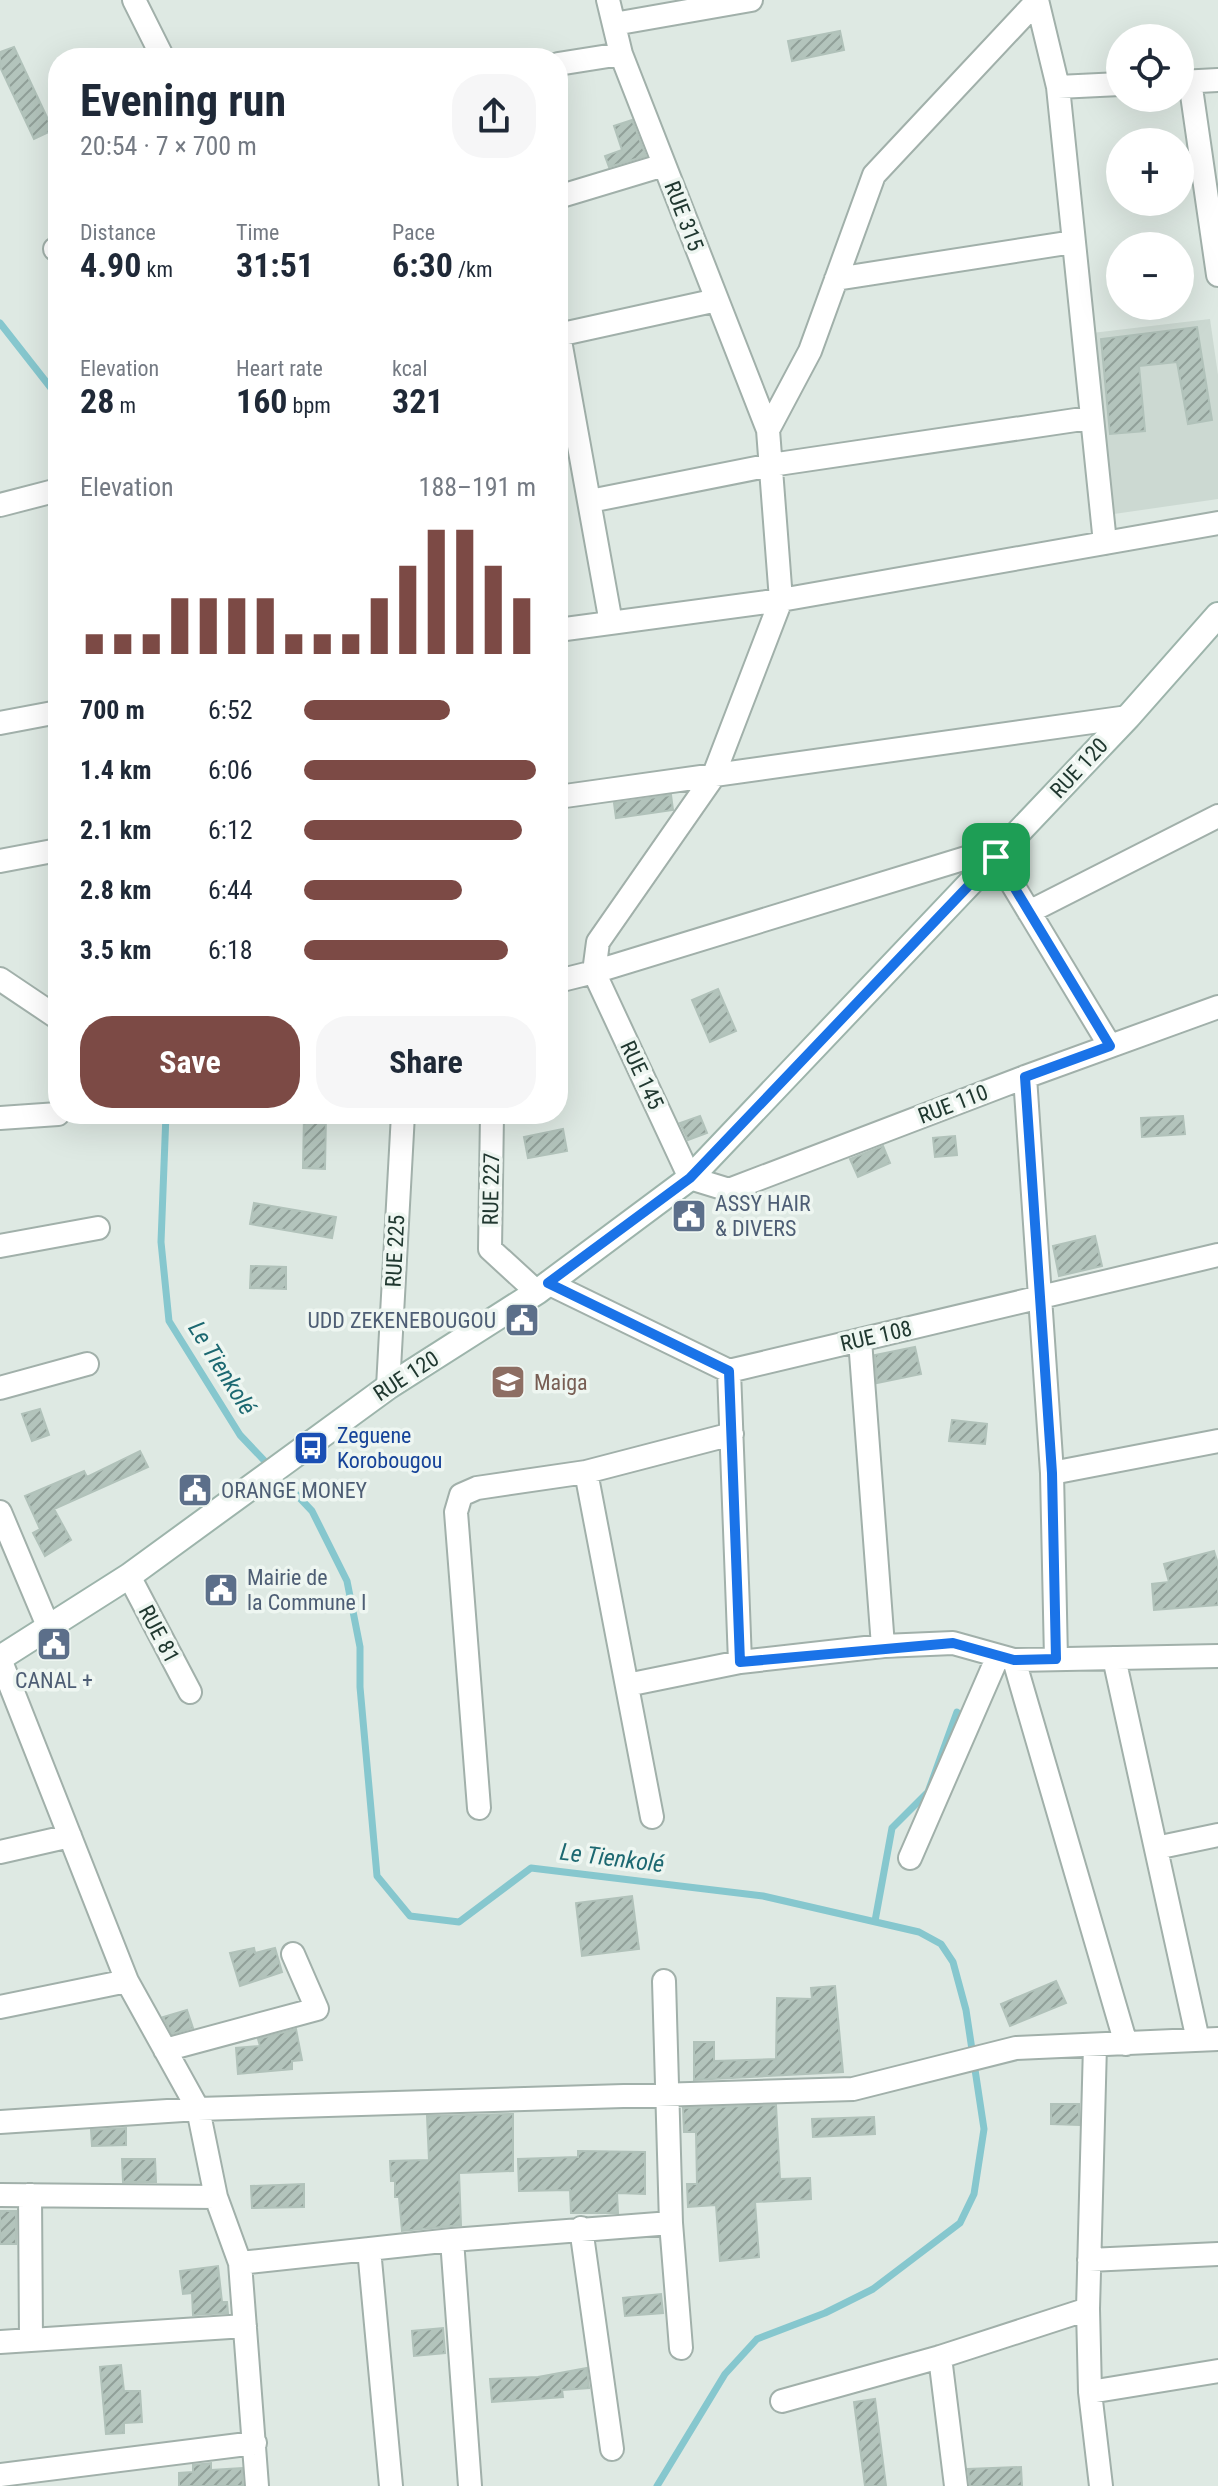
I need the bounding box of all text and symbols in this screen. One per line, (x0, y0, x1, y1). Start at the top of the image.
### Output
map controls (1106, 24, 1194, 320)
button: locate (1106, 24, 1194, 112)
button: share (452, 74, 536, 158)
text: Evening run (80, 75, 286, 127)
button: + (1106, 128, 1194, 216)
text: 20:54 · 7 × 700 m (80, 131, 257, 161)
street label: RUE 315 (659, 178, 709, 254)
text: Distance (80, 220, 156, 245)
text: Time (236, 220, 279, 245)
text: Pace (392, 220, 435, 245)
button: − (1106, 232, 1194, 320)
text: 4.90 (80, 245, 141, 285)
text: 31:51 (236, 245, 314, 285)
text: 6:30 (392, 245, 453, 285)
text: km (141, 257, 173, 282)
text: /km (453, 257, 493, 282)
text: Elevation (80, 356, 159, 381)
text: Heart rate (236, 356, 323, 381)
text: kcal (392, 356, 427, 381)
text: 28 (80, 381, 114, 421)
text: 160 (236, 381, 288, 421)
text: 321 (392, 381, 444, 421)
text: m (114, 393, 136, 418)
text: bpm (288, 393, 331, 418)
text: Elevation (80, 472, 174, 502)
text: 188–191 m (419, 472, 536, 502)
text: 700 m (80, 695, 145, 725)
text: 6:52 (208, 695, 253, 725)
street label: RUE 120 (1045, 733, 1113, 803)
text: 1.4 km (80, 755, 152, 785)
text: 6:06 (208, 755, 253, 785)
text: 2.1 km (80, 815, 152, 845)
text: 6:12 (208, 815, 253, 845)
pin (962, 823, 1030, 891)
icon: arrive (974, 835, 1018, 879)
text: 2.8 km (80, 875, 152, 905)
text: 6:44 (208, 875, 253, 905)
text: 3.5 km (80, 935, 152, 965)
text: 6:18 (208, 935, 253, 965)
button: Save (80, 1016, 300, 1108)
button: Share (316, 1016, 536, 1108)
street label: RUE 145 (615, 1037, 669, 1113)
street label: RUE 110 (915, 1079, 991, 1129)
street label: RUE 227 (478, 1152, 504, 1226)
place label: ASSY HAIR & DIVERS (715, 1191, 811, 1241)
public building icon: ASSY HAIR & DIVERS (670, 1197, 708, 1235)
street label: RUE 225 (381, 1214, 409, 1288)
public building icon: UDD ZEKENEBOUGOU (503, 1301, 541, 1339)
place label: UDD ZEKENEBOUGOU (307, 1308, 496, 1333)
water label: Le Tienkolé (182, 1316, 262, 1420)
street label: RUE 108 (838, 1316, 914, 1356)
street label: RUE 120 (369, 1346, 443, 1406)
school or university icon: Maiga (489, 1363, 527, 1401)
place label: Maiga (534, 1370, 588, 1395)
place label: Zeguene Korobougou (337, 1423, 442, 1473)
bus stop icon: Zeguene Korobougou (292, 1429, 330, 1467)
public building icon: ORANGE MONEY (176, 1471, 214, 1509)
place label: ORANGE MONEY (221, 1478, 368, 1503)
place label: Mairie de la Commune I (247, 1565, 366, 1615)
public building icon: Mairie de la Commune I (202, 1571, 240, 1609)
street label: RUE 81 (133, 1601, 185, 1667)
public building icon: CANAL + (35, 1625, 73, 1663)
place label: CANAL + (15, 1668, 93, 1693)
water label: Le Tienkolé (558, 1838, 666, 1878)

